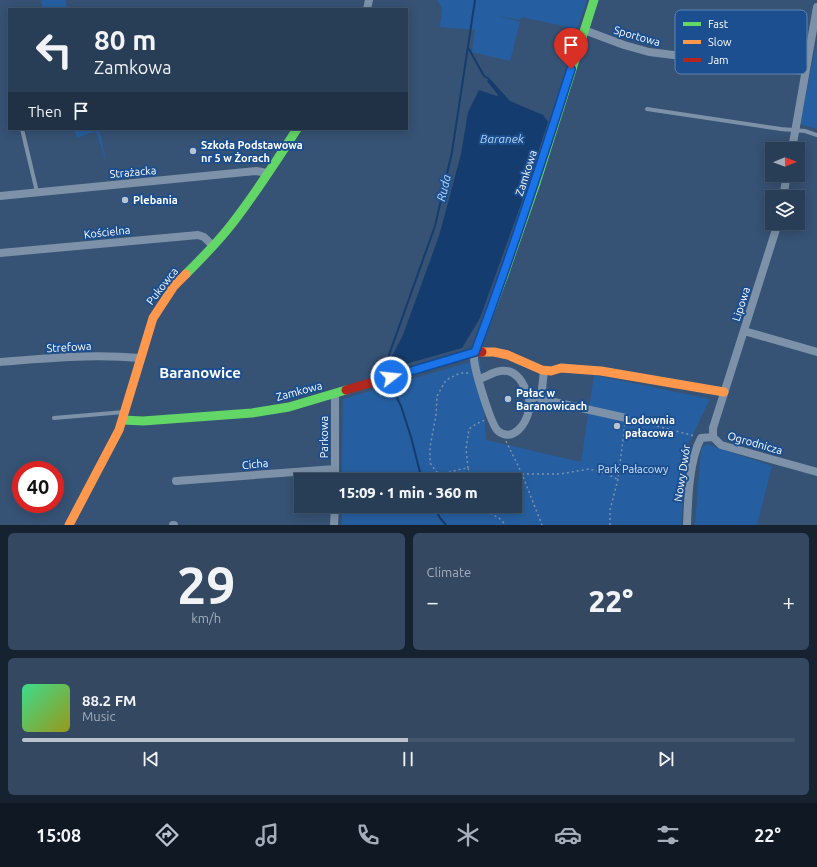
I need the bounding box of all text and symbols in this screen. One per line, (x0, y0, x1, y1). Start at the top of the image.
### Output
legend (675, 10, 807, 74)
text: Fast (708, 18, 729, 30)
icon: left (28, 24, 80, 76)
text: 80 m (94, 24, 156, 55)
street label: Sportowa (612, 24, 662, 48)
pin (554, 28, 588, 69)
icon: arrive (560, 34, 582, 56)
text: Slow (708, 36, 732, 48)
text: Jam (708, 54, 729, 66)
text: Zamkowa (94, 57, 171, 77)
icon: arrive (70, 100, 92, 122)
text: Then (28, 103, 62, 120)
water label: Baranek (480, 132, 525, 145)
place label: Szkoła Podstawowa nr 5 w Żorach (201, 139, 303, 164)
north arrow (765, 142, 805, 182)
map controls (765, 142, 805, 230)
marker: Szkoła Podstawowa nr 5 w Żorach (188, 146, 198, 156)
street label: Zamkowa (513, 149, 539, 197)
street label: Strażacka (109, 164, 157, 180)
water label: Ruda (434, 173, 453, 202)
button: layers (765, 190, 805, 230)
place label: Plebania (133, 194, 178, 206)
marker: Plebania (120, 195, 130, 205)
street label: Kościelna (83, 224, 131, 240)
street label: Pukowca (144, 265, 180, 307)
street label: Lipowa (730, 285, 752, 323)
street label: Strefowa (46, 340, 92, 354)
position arrow (370, 356, 412, 398)
district label: Baranowice (159, 364, 241, 381)
street label: Zamkowa (275, 379, 323, 403)
place label: Pałac w Baranowicach (516, 387, 587, 412)
marker: Pałac w Baranowicach (503, 394, 513, 404)
place label: Lodownia pałacowa (625, 414, 675, 439)
street label: Parkowa (318, 416, 330, 458)
marker: Lodownia pałacowa (612, 421, 622, 431)
street label: Ogrodnicza (726, 429, 784, 457)
street label: Nowy Dwór (672, 443, 693, 502)
street label: Cicha (241, 457, 269, 471)
speed limit sign: 40 (12, 461, 64, 513)
park label: Park Pałacowy (598, 463, 669, 475)
text: 15:09 · 1 min · 360 m (338, 484, 478, 501)
text: 29 (177, 556, 236, 614)
text: Climate (427, 565, 471, 579)
text: 22° (588, 584, 633, 618)
text: − (427, 589, 439, 614)
text: + (783, 589, 795, 614)
text: km/h (191, 611, 221, 625)
text: 88.2 FM (82, 692, 136, 709)
text: Music (82, 709, 116, 723)
icon: previous (140, 748, 162, 770)
icon: pause (397, 748, 419, 770)
icon: next (655, 748, 677, 770)
icon: directions (153, 821, 181, 849)
icon: music (253, 821, 281, 849)
icon: phone (354, 821, 382, 849)
icon: climate (454, 821, 482, 849)
icon: car (554, 821, 582, 849)
icon: filters (654, 821, 682, 849)
text: 15:08 (36, 825, 81, 845)
text: 22° (754, 825, 781, 845)

